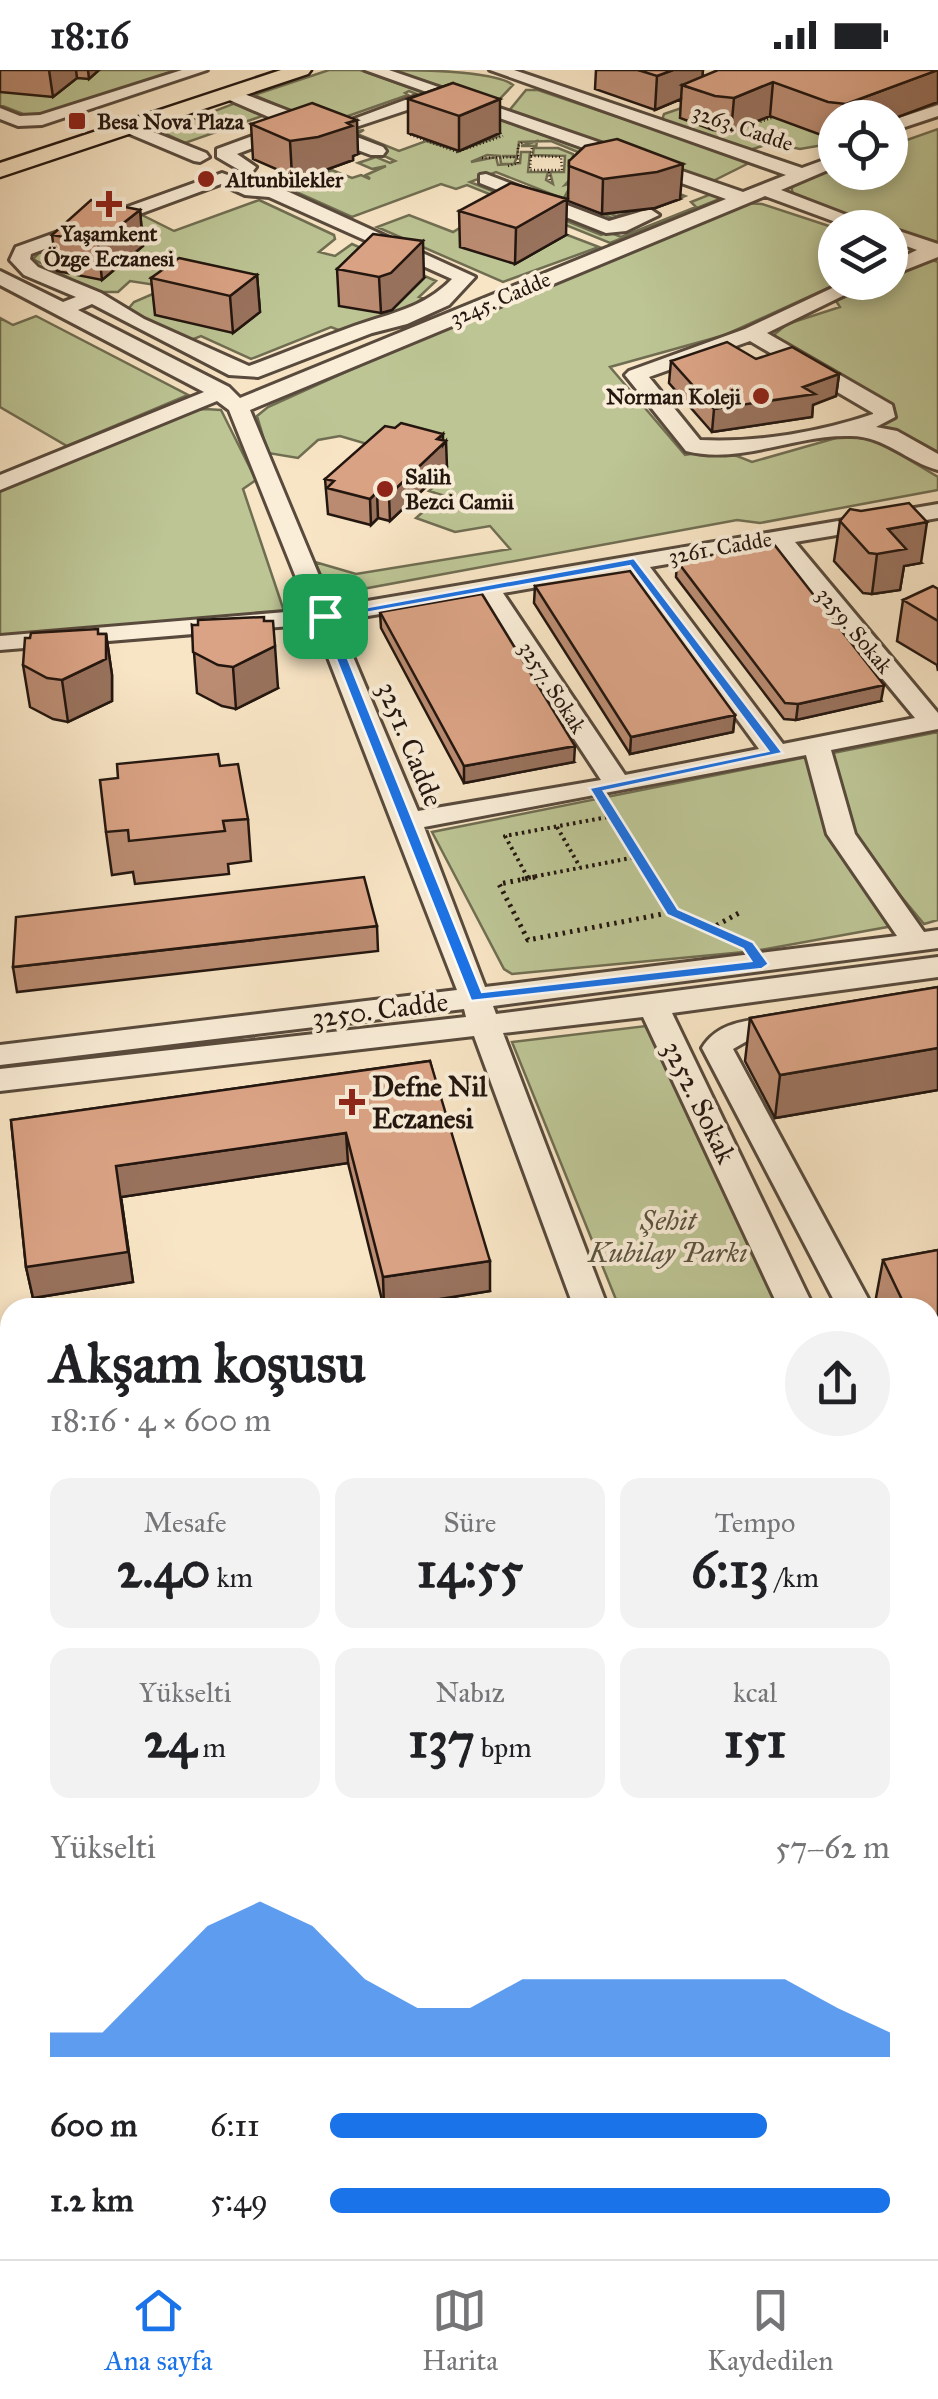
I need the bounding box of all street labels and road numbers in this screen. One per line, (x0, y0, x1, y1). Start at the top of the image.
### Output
street label: 3263. Cadde (689, 98, 797, 157)
street label: 3245. Cadde (446, 265, 554, 332)
street label: 3261. Cadde (666, 525, 774, 570)
street label: 3259. Sokak (811, 582, 899, 680)
street label: 3257. Sokak (513, 636, 593, 739)
street label: 3251. Cadde (370, 677, 451, 812)
street label: 3250. Cadde (310, 984, 450, 1035)
street label: 3252. Sokak (655, 1035, 744, 1169)

